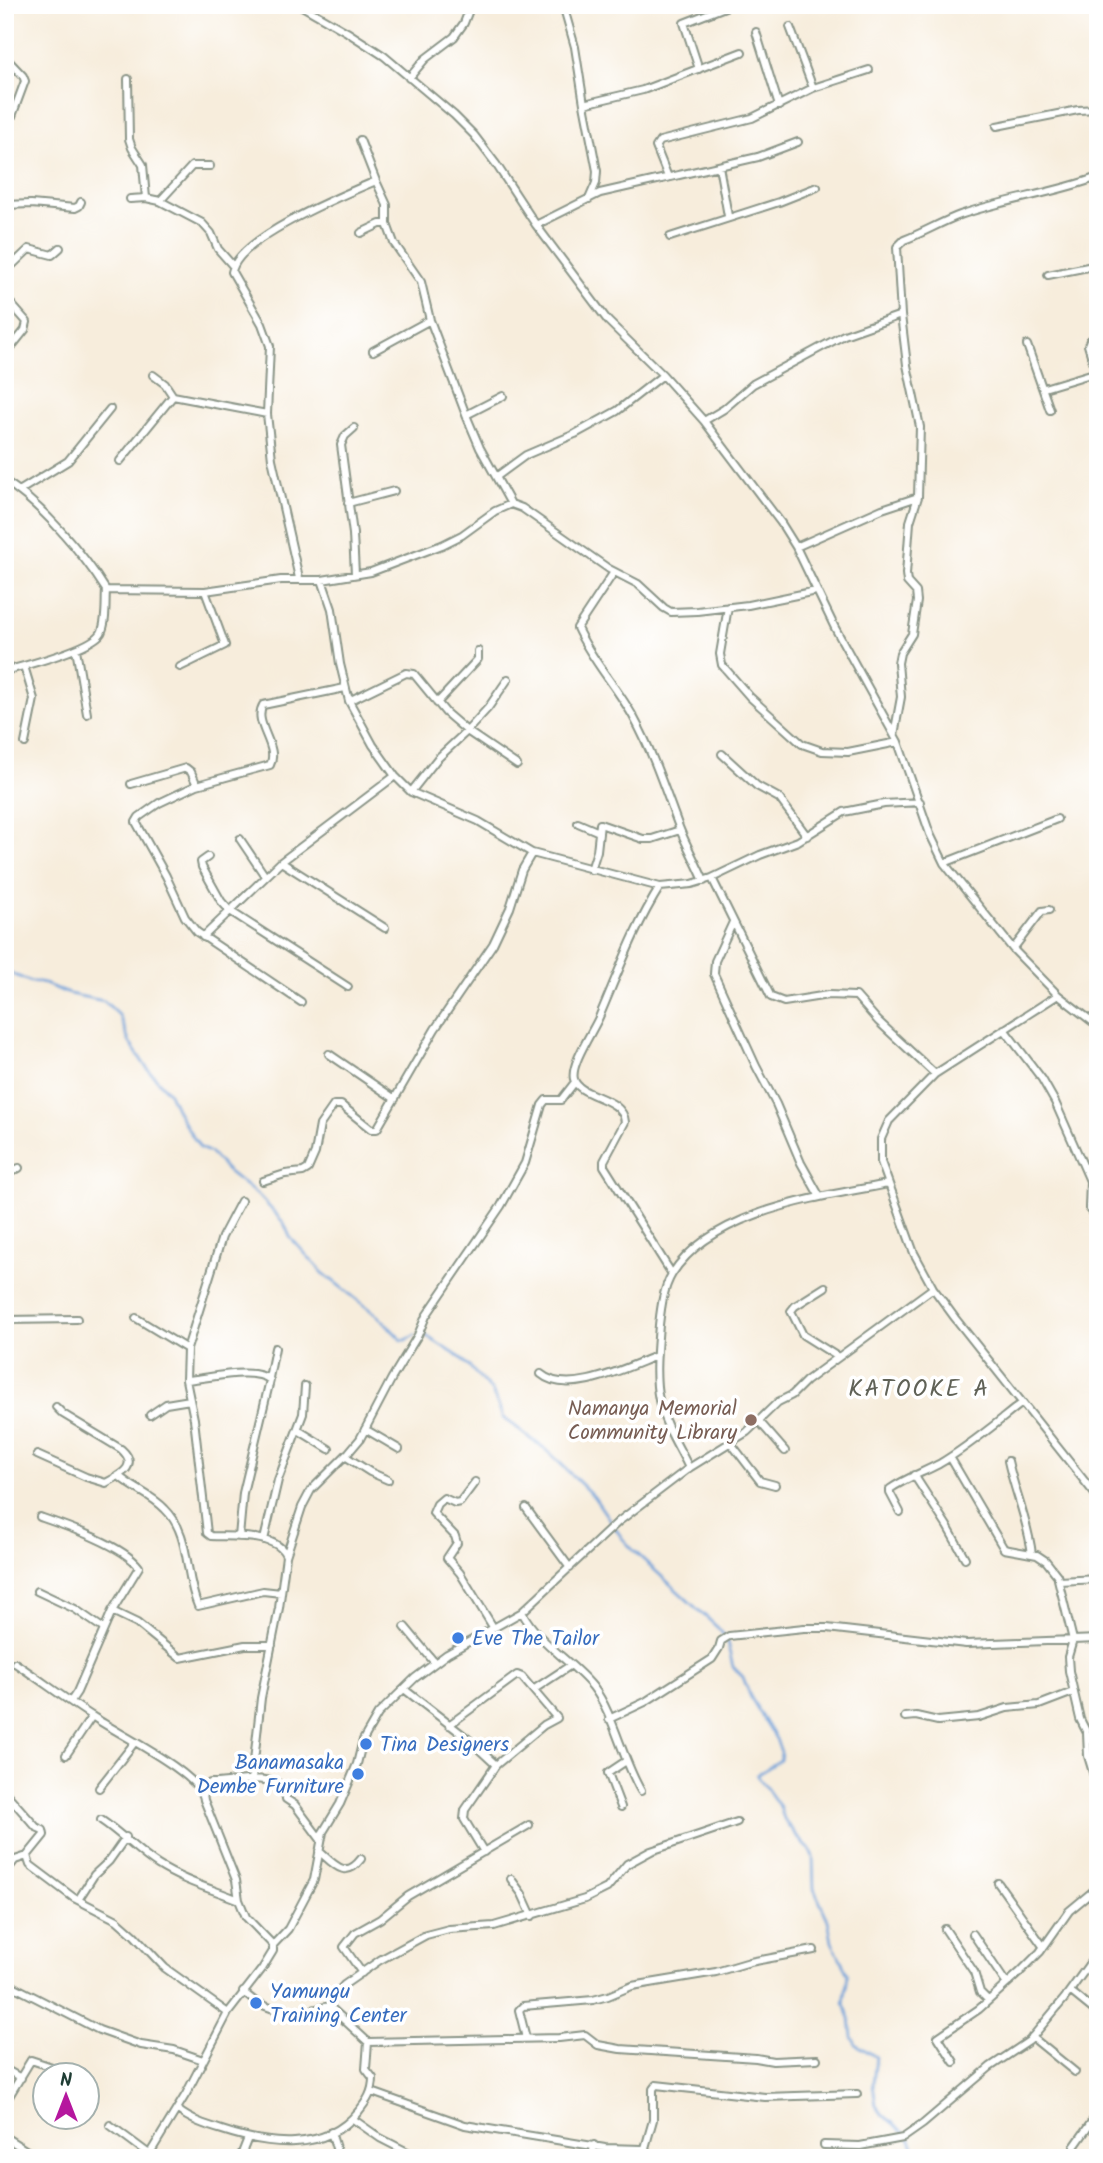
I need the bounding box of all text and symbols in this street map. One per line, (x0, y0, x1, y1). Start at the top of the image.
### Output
district label: KATOOKE A (848, 1370, 990, 1409)
place label: Namanya Memorial Community Library (568, 1393, 737, 1450)
marker: Namanya Memorial Community Library (743, 1412, 759, 1428)
place label: Eve The Tailor (472, 1623, 600, 1656)
marker: Eve The Tailor (450, 1630, 466, 1646)
place label: Tina Designers (380, 1729, 509, 1762)
marker: Tina Designers (358, 1736, 374, 1752)
place label: Banamasaka Dembe Furniture (197, 1747, 345, 1804)
marker: Banamasaka Dembe Furniture (350, 1766, 366, 1782)
place label: Yamungu Training Center (270, 1976, 408, 2033)
marker: Yamungu Training Center (248, 1995, 264, 2011)
north arrow (32, 2062, 102, 2132)
text: N (60, 2066, 72, 2096)

